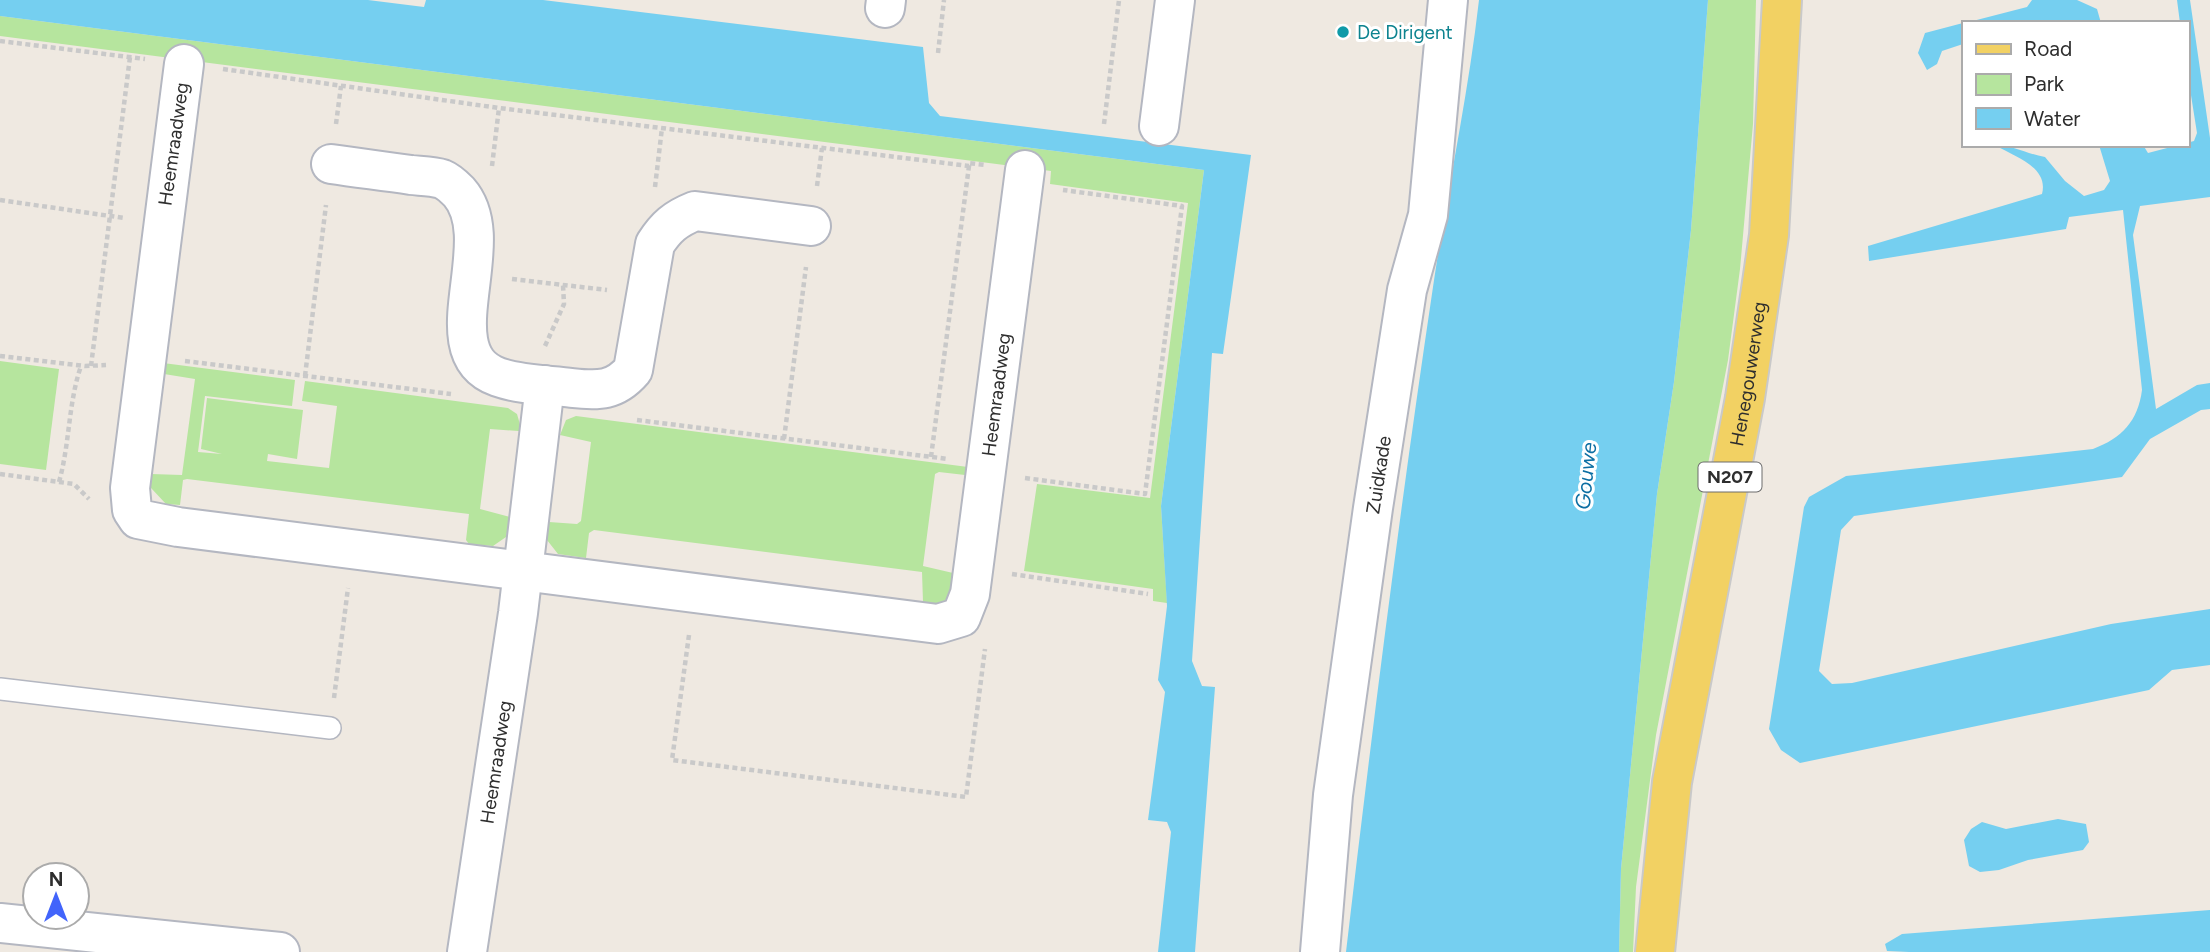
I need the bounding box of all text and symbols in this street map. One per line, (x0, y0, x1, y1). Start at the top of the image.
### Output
place label: De Dirigent (1357, 21, 1453, 44)
legend (1962, 21, 2189, 147)
marker: De Dirigent (1335, 24, 1351, 40)
text: Road (2024, 36, 2072, 61)
text: Park (2024, 71, 2065, 96)
street label: Heemraadweg (153, 81, 194, 207)
text: Water (2024, 106, 2080, 131)
street label: Henegouwerweg (1725, 300, 1771, 448)
street label: Heemraadweg (977, 332, 1016, 458)
street label: Zuidkade (1361, 434, 1396, 515)
water label: Gouwe (1570, 441, 1602, 511)
road number: N207 (1698, 462, 1762, 491)
street label: Heemraadweg (475, 699, 517, 825)
north arrow (21, 861, 91, 931)
text: N (49, 868, 63, 891)

